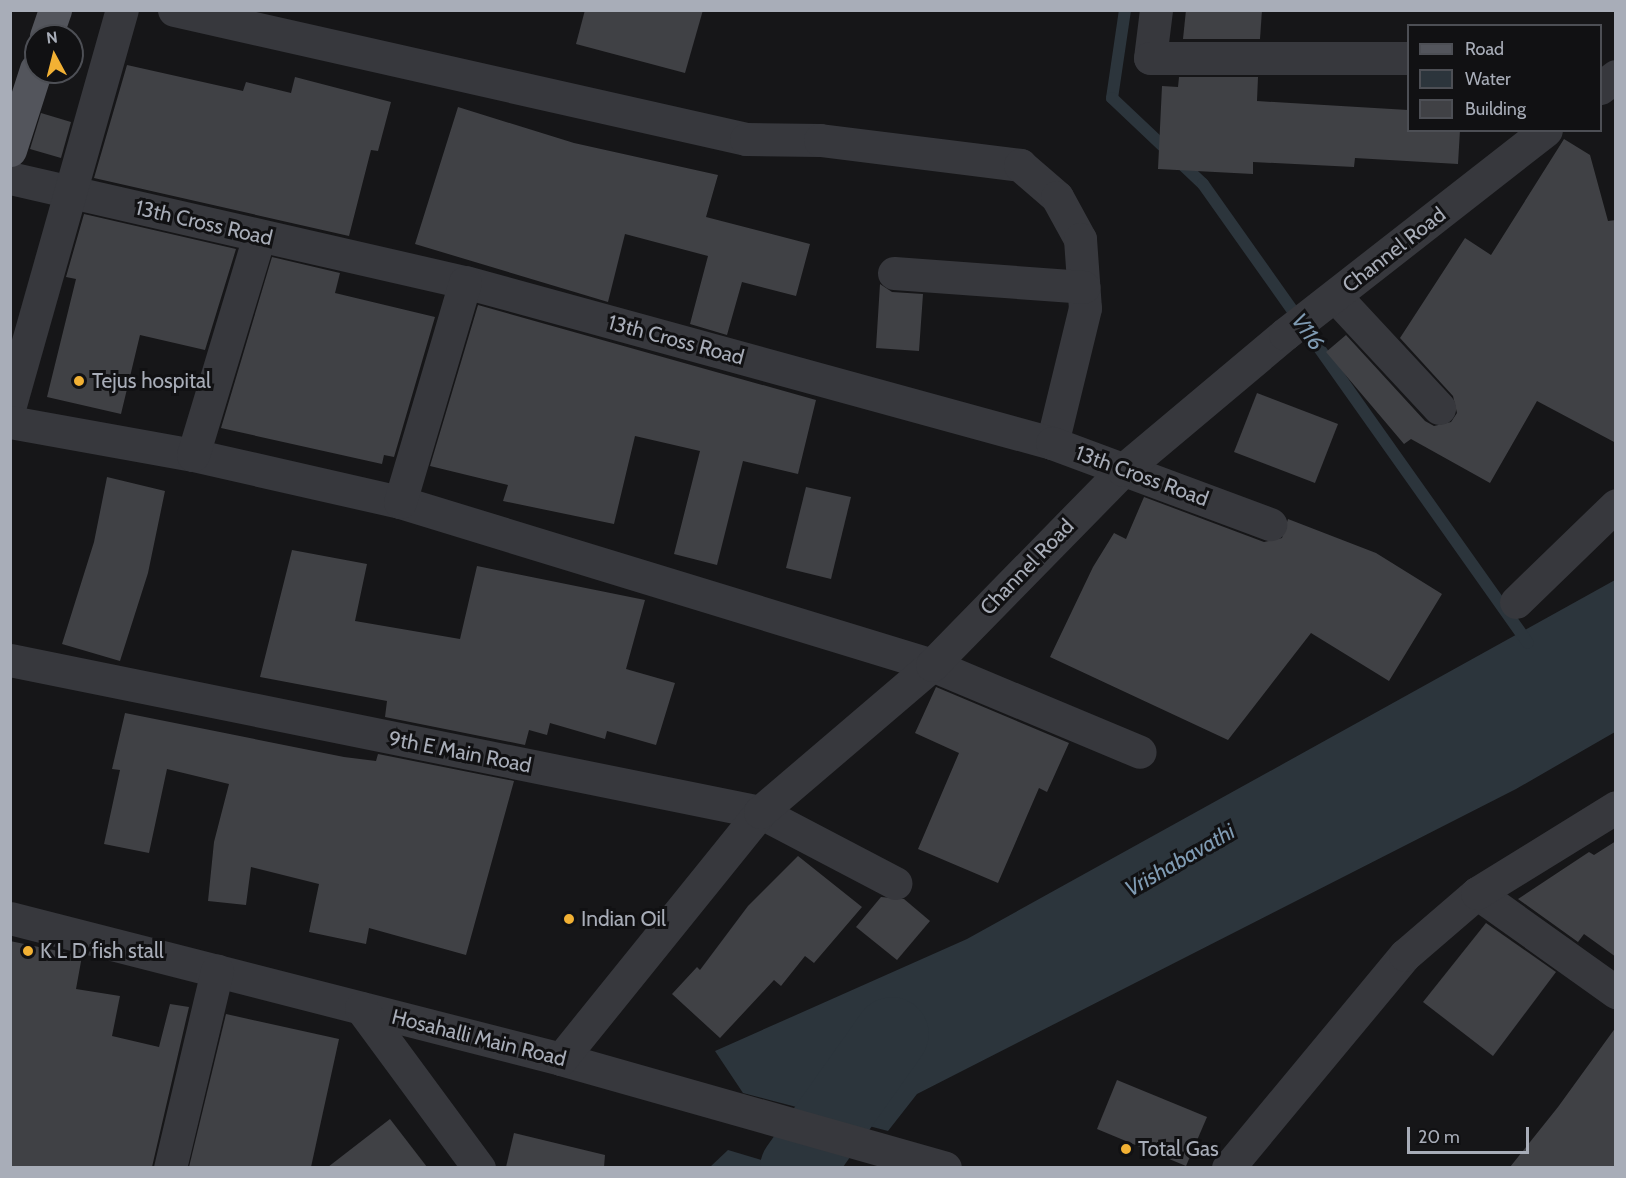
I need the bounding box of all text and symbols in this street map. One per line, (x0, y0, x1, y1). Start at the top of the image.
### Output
north arrow (24, 24, 84, 84)
legend (1407, 24, 1602, 132)
text: N (45, 28, 59, 48)
text: Road (1465, 38, 1504, 60)
text: Water (1465, 68, 1511, 90)
text: Building (1465, 98, 1526, 120)
street label: 13th Cross Road (133, 195, 275, 251)
street label: Channel Road (1337, 202, 1451, 298)
water label: V116 (1286, 308, 1330, 356)
street label: 13th Cross Road (605, 310, 747, 370)
place label: Tejus hospital (92, 368, 211, 394)
marker: Tejus hospital (70, 372, 88, 390)
street label: 13th Cross Road (1072, 440, 1212, 512)
street label: Channel Road (975, 514, 1079, 620)
street label: 9th E Main Road (386, 726, 534, 778)
water label: Vrishabavathi (1120, 818, 1240, 902)
place label: Indian Oil (581, 906, 666, 932)
marker: Indian Oil (562, 912, 576, 926)
place label: K L D fish stall (40, 938, 164, 964)
marker: K L D fish stall (21, 944, 35, 958)
street label: Hosahalli Main Road (389, 1004, 569, 1072)
scale bar (1410, 1115, 1532, 1153)
text: 20 m (1418, 1126, 1460, 1148)
place label: Total Gas (1138, 1136, 1219, 1162)
marker: Total Gas (1119, 1142, 1133, 1156)

